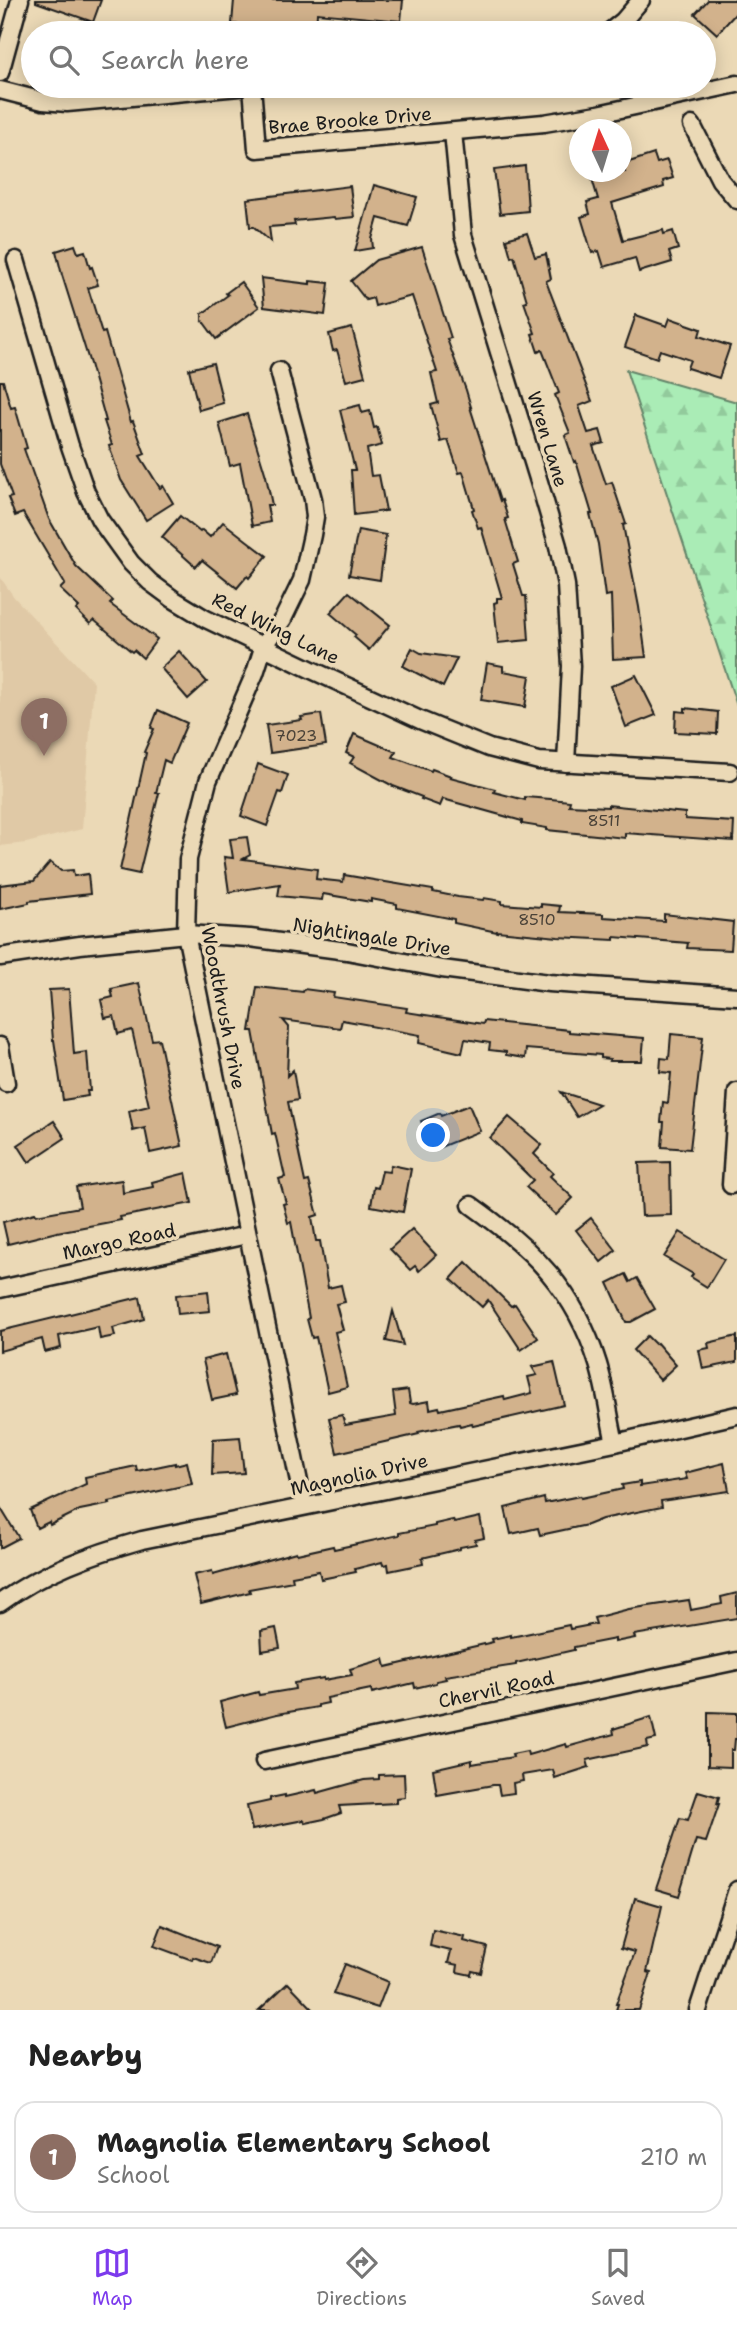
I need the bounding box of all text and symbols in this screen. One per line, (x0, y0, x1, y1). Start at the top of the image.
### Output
search box (21, 21, 716, 98)
icon: search (45, 41, 83, 79)
text: Search here (101, 42, 250, 77)
street label: Brae Brooke Drive (267, 101, 433, 140)
north arrow (569, 119, 632, 182)
street label: Wren Lane (521, 388, 574, 490)
street label: Red Wing Lane (208, 587, 344, 670)
pin: 1 (21, 698, 67, 756)
house number: 7023 (275, 725, 317, 746)
house number: 8511 (588, 810, 620, 831)
house number: 8510 (518, 909, 556, 930)
street label: Nightingale Drive (291, 912, 453, 961)
street label: Woodthrush Drive (195, 925, 252, 1092)
your location (416, 1118, 450, 1152)
street label: Margo Road (60, 1217, 178, 1266)
street label: Magnolia Drive (288, 1448, 430, 1501)
street label: Chervil Road (436, 1665, 556, 1714)
text: Nearby (28, 2035, 143, 2076)
text: Magnolia Elementary School (97, 2125, 490, 2160)
text: 1 (48, 2142, 58, 2172)
text: 210 m (639, 2142, 707, 2172)
text: School (97, 2160, 169, 2190)
tab: Map (92, 2244, 133, 2311)
tab: Directions (317, 2244, 407, 2311)
tab: Saved (591, 2244, 645, 2311)

